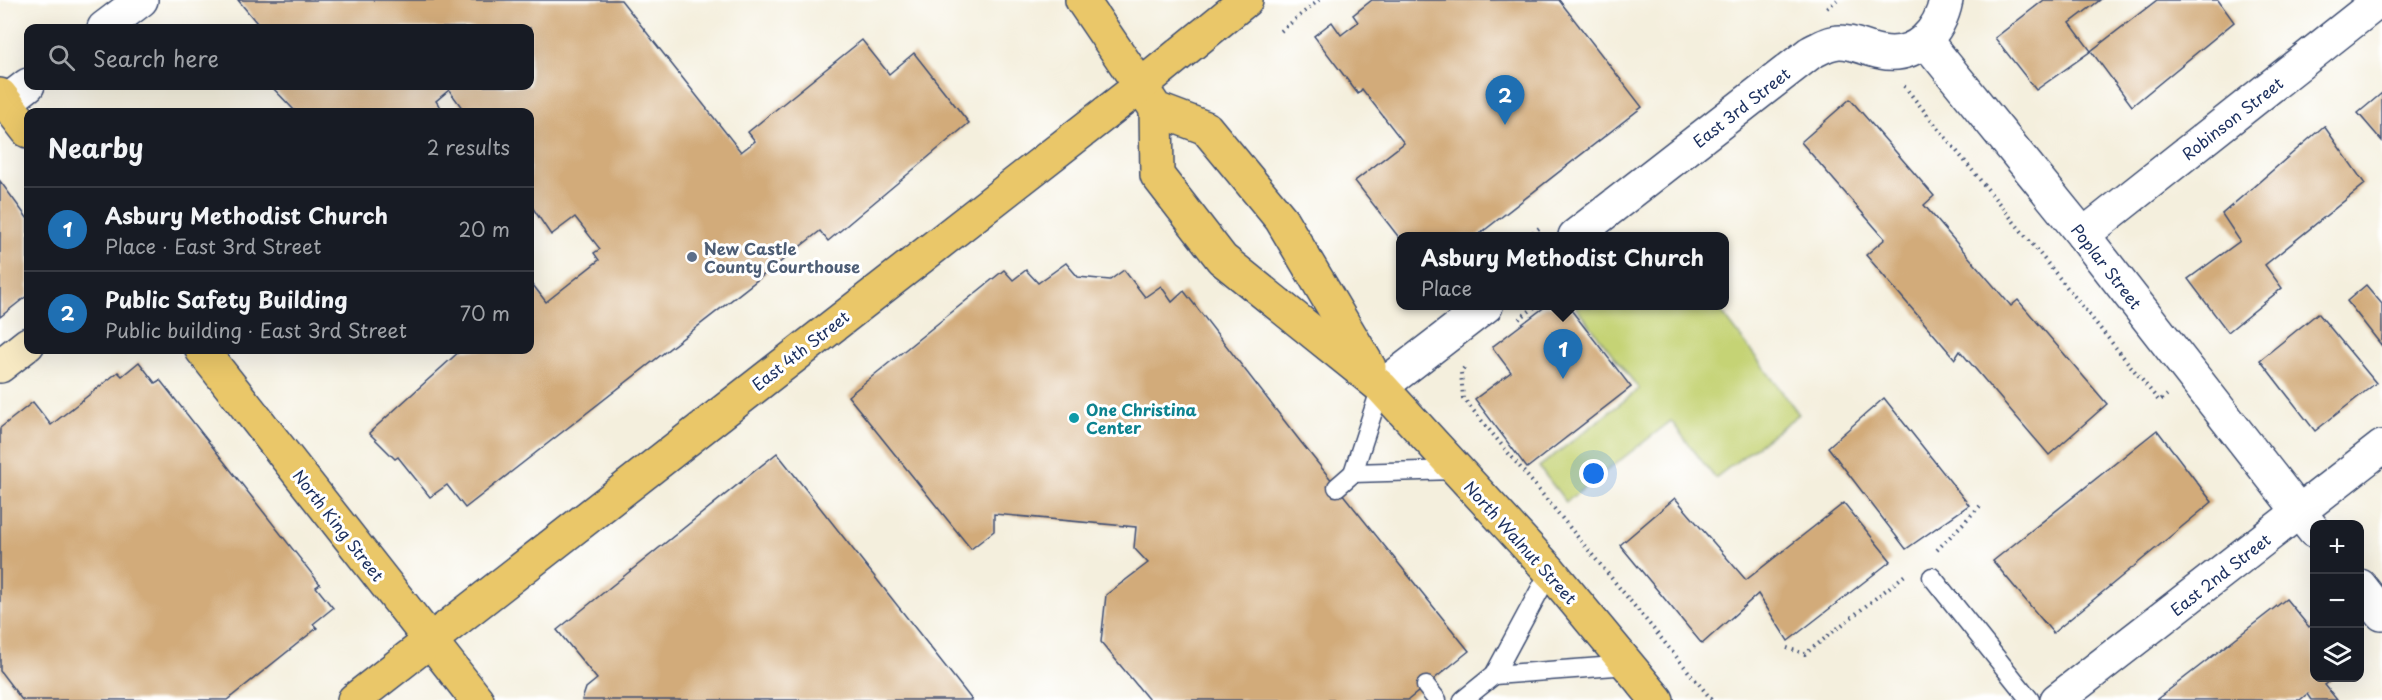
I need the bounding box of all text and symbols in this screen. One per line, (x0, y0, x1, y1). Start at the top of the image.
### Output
search box (24, 24, 534, 90)
icon: search (45, 41, 78, 74)
text: Search here (93, 41, 219, 74)
street label: East 3rd Street (1687, 61, 1795, 153)
street label: Robinson Street (2176, 70, 2288, 165)
pin: 2 (1486, 76, 1524, 125)
text: Nearby (48, 128, 143, 167)
text: 2 results (427, 132, 510, 162)
text: Asbury Methodist Church (105, 198, 388, 231)
text: 1 (63, 214, 72, 244)
text: 20 m (458, 214, 510, 244)
street label: Poplar Street (2066, 218, 2148, 314)
text: Place · East 3rd Street (105, 231, 321, 261)
popup (1396, 232, 1729, 310)
place label: New Castle County Courthouse (704, 236, 860, 278)
text: Asbury Methodist Church (1421, 240, 1704, 273)
marker: New Castle County Courthouse (685, 250, 699, 264)
text: Place (1421, 273, 1472, 303)
text: Public Safety Building (105, 282, 348, 315)
text: 2 (60, 298, 75, 328)
text: 70 m (460, 298, 510, 328)
street label: East 4th Street (746, 304, 854, 396)
text: Public building · East 3rd Street (105, 315, 407, 345)
pin: 1 (1544, 330, 1582, 379)
place label: One Christina Center (1086, 397, 1197, 439)
marker: One Christina Center (1067, 411, 1081, 425)
your location (1579, 459, 1608, 488)
street label: North King Street (288, 464, 391, 586)
street label: North Walnut Street (1459, 475, 1583, 609)
map controls (2310, 520, 2364, 682)
button: + (2310, 520, 2364, 574)
street label: East 2nd Street (2165, 527, 2276, 621)
button: − (2310, 574, 2364, 628)
button: layers (2310, 628, 2364, 682)

